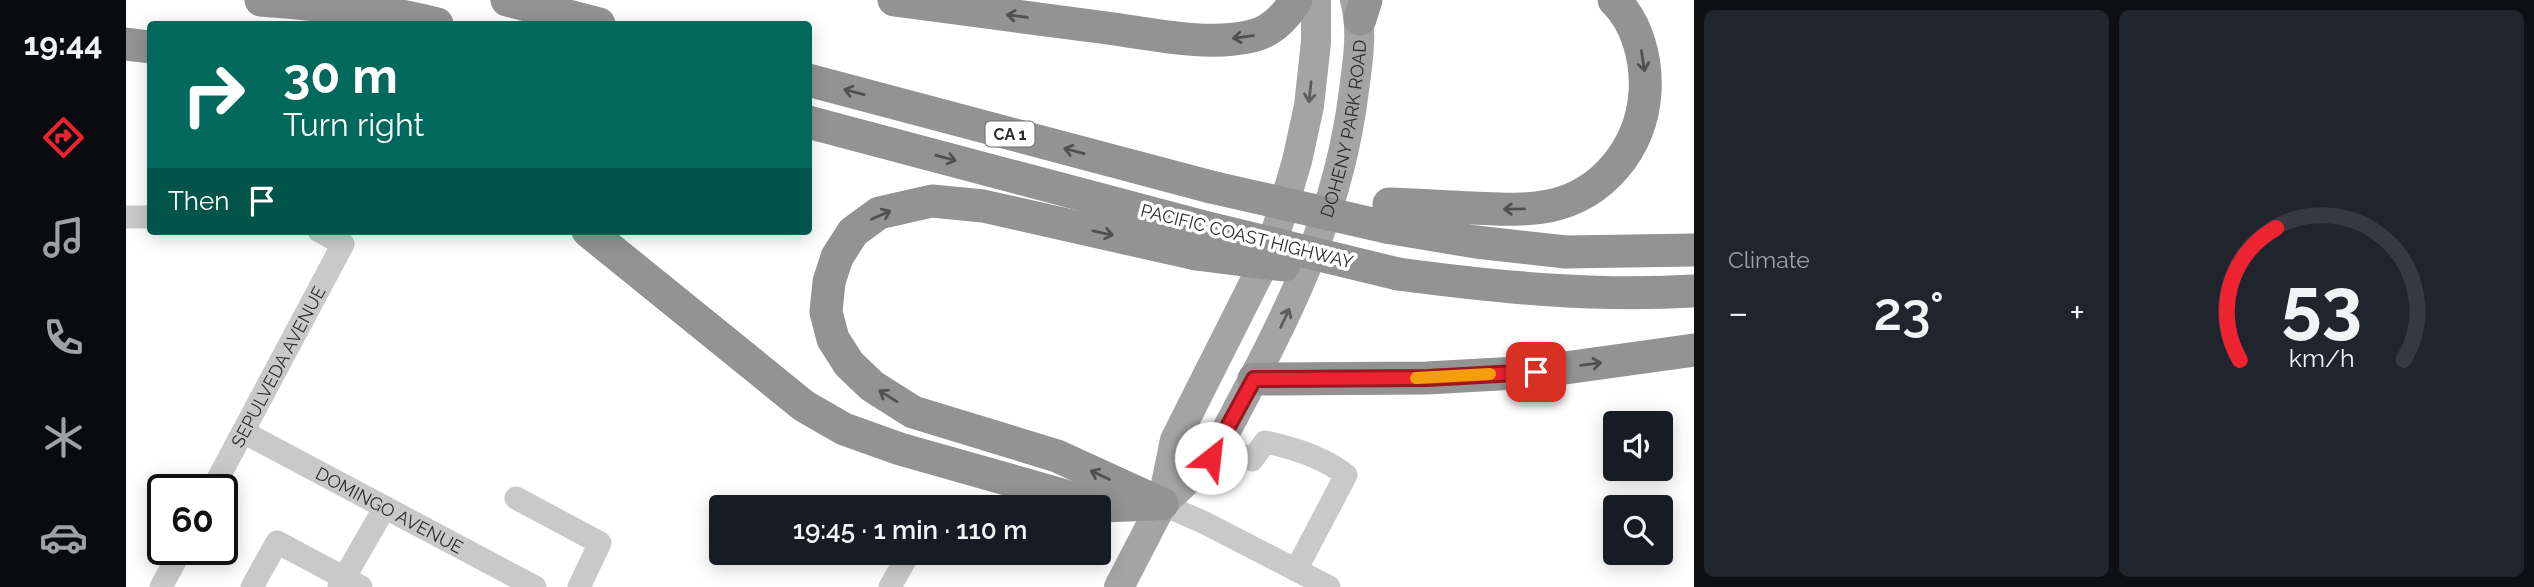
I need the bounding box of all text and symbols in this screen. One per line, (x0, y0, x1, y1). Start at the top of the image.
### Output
one-way arrow (1006, 10, 1028, 23)
text: 19:44 (23, 25, 103, 62)
one-way arrow (1232, 31, 1254, 44)
street label: DOHENY PARK ROAD (1315, 39, 1370, 220)
text: 30 m (283, 47, 398, 104)
icon: right (168, 49, 259, 140)
one-way arrow (1637, 49, 1650, 72)
one-way arrow (1304, 81, 1317, 103)
one-way arrow (843, 85, 866, 98)
text: Turn right (283, 106, 424, 143)
icon: directions (39, 113, 88, 162)
road number: CA 1 (986, 122, 1034, 146)
one-way arrow (1063, 144, 1086, 157)
one-way arrow (934, 153, 956, 166)
icon: arrive (243, 182, 281, 220)
text: Then (168, 186, 229, 216)
street label: PACIFIC COAST HIGHWAY (1139, 199, 1356, 273)
one-way arrow (1503, 202, 1526, 216)
one-way arrow (870, 208, 891, 221)
icon: music (39, 213, 88, 262)
one-way arrow (1091, 227, 1114, 240)
text: Climate (1728, 246, 1810, 273)
text: 53 (2281, 262, 2362, 347)
text: 23° (1874, 281, 1944, 342)
street label: SEPULVEDA AVENUE (226, 282, 329, 451)
text: − (1728, 290, 1748, 335)
text: + (2069, 290, 2085, 335)
one-way arrow (1278, 308, 1292, 329)
icon: phone (39, 313, 88, 362)
pin (1506, 342, 1566, 402)
text: km/h (2289, 342, 2354, 372)
icon: arrive (1517, 353, 1555, 391)
one-way arrow (1579, 358, 1601, 371)
one-way arrow (878, 389, 898, 403)
map controls (1603, 411, 1673, 565)
button: sound (1603, 411, 1673, 481)
icon: climate (39, 413, 88, 462)
position arrow (1174, 421, 1248, 495)
street label: DOMINGO AVENUE (312, 462, 467, 558)
one-way arrow (1090, 468, 1111, 482)
speed limit sign: 60 (147, 474, 238, 565)
button: search (1603, 495, 1673, 565)
icon: car (39, 513, 88, 562)
text: 19:45 · 1 min · 110 m (793, 515, 1027, 545)

